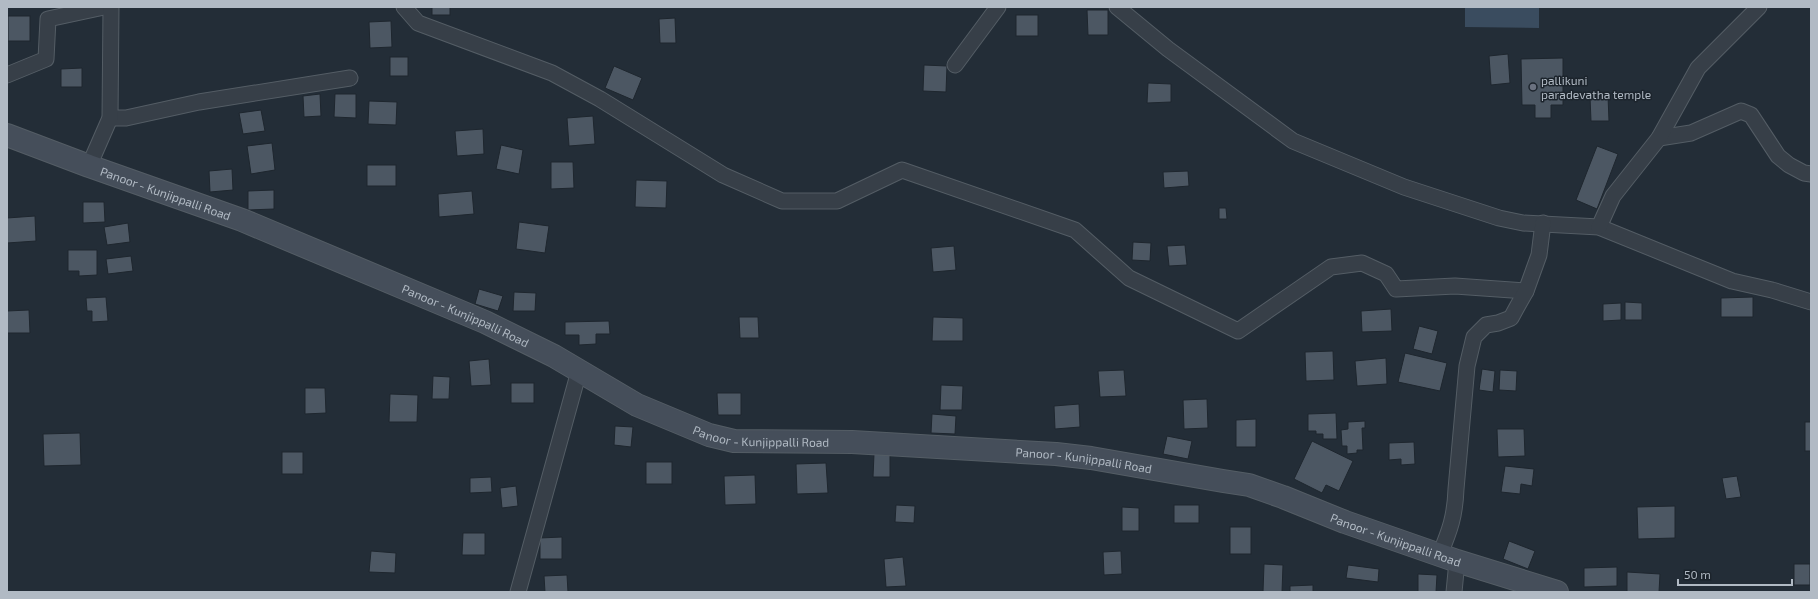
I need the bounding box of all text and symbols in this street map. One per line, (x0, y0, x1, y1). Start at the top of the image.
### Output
place label: pallikuni paradevatha temple (1541, 73, 1651, 101)
marker: pallikuni paradevatha temple (1528, 82, 1538, 92)
street label: Panoor - Kunjippalli Road (99, 164, 233, 223)
street label: Panoor - Kunjippalli Road (400, 281, 531, 350)
street label: Panoor - Kunjippalli Road (691, 422, 829, 449)
street label: Panoor - Kunjippalli Road (1015, 445, 1153, 475)
street label: Panoor - Kunjippalli Road (1328, 510, 1463, 569)
scale bar (1678, 561, 1792, 587)
text: 50 m (1684, 567, 1711, 581)

